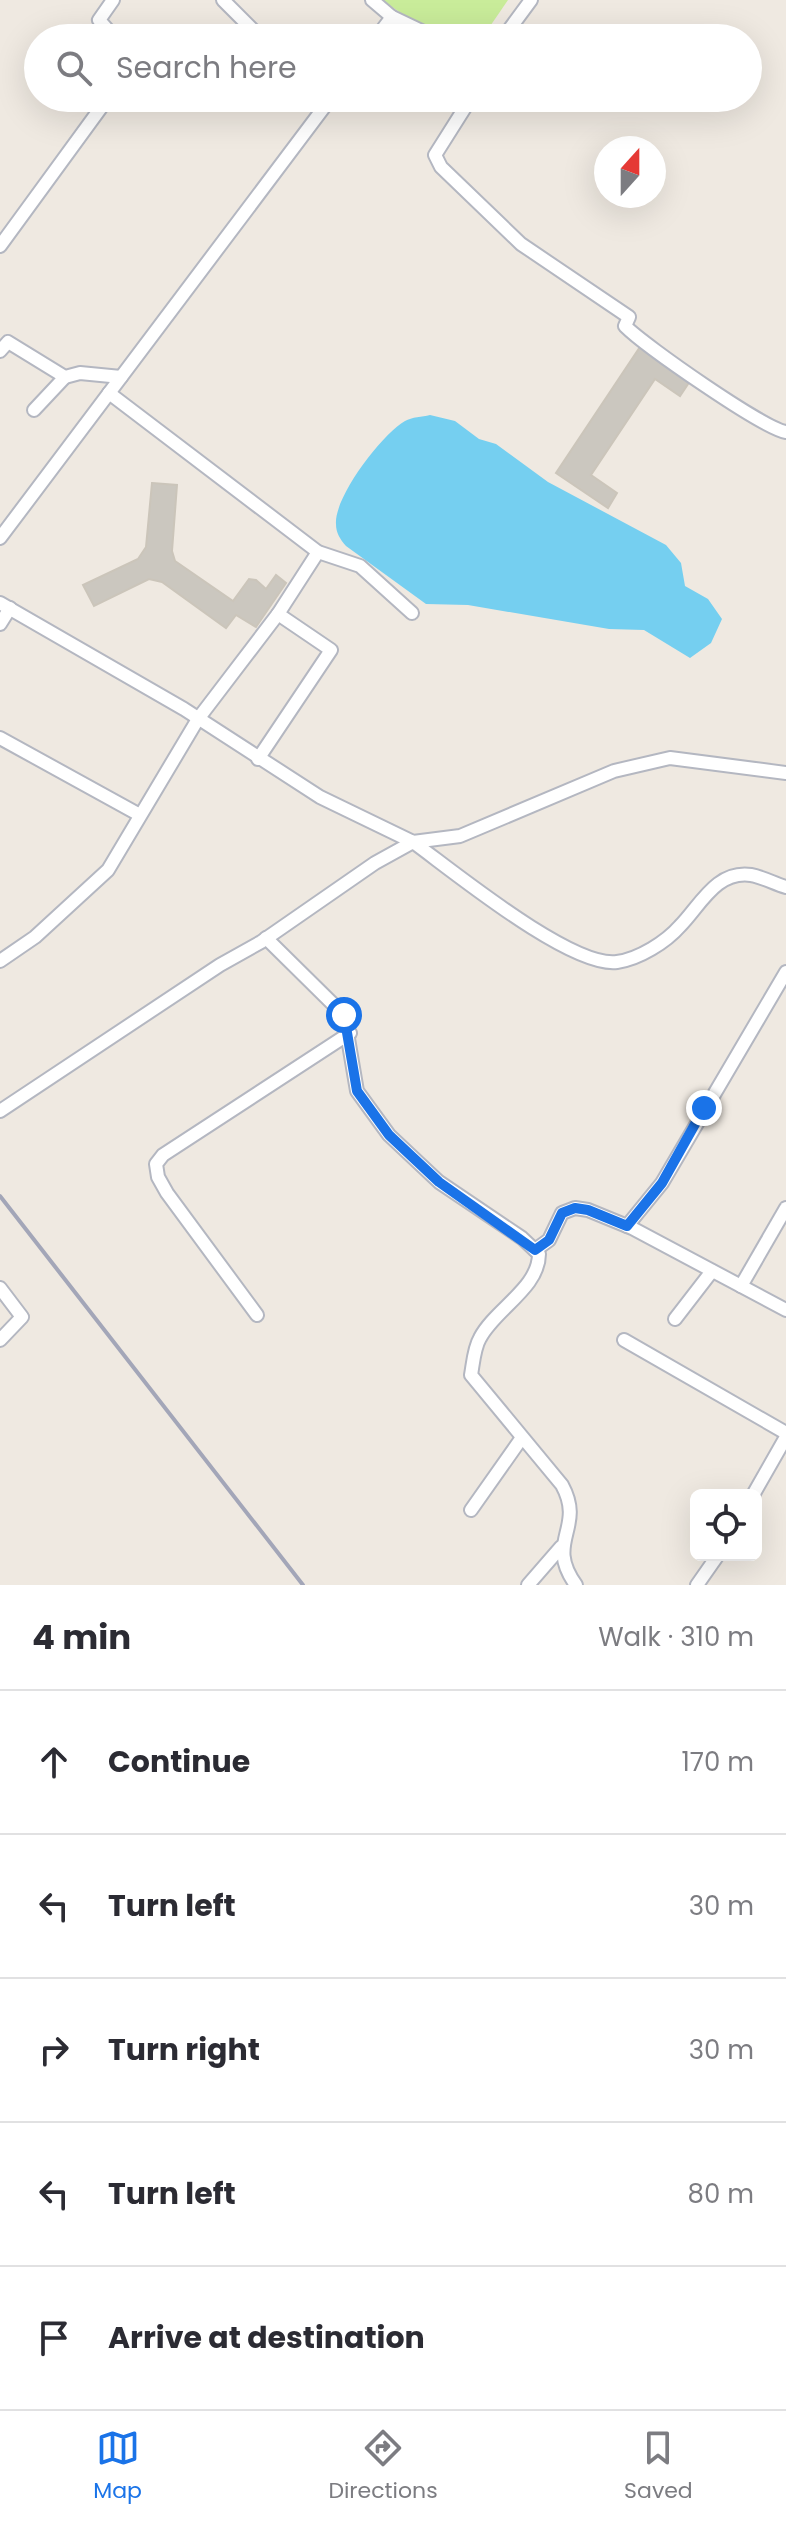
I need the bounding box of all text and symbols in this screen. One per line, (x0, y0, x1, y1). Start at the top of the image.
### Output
search box (24, 24, 762, 112)
icon: search (52, 46, 96, 90)
text: Search here (116, 46, 297, 89)
north arrow (594, 136, 666, 208)
route start (326, 997, 362, 1033)
route end (686, 1090, 722, 1126)
map controls (690, 1489, 762, 1561)
button: locate (690, 1489, 762, 1561)
text: 4 min (32, 1613, 131, 1661)
text: Walk · 310 m (598, 1619, 754, 1655)
icon: ahead (32, 1740, 76, 1784)
text: Continue (108, 1740, 250, 1783)
text: 170 m (681, 1744, 754, 1780)
icon: left (32, 1884, 76, 1928)
text: Turn left (108, 1884, 236, 1927)
text: 30 m (689, 1888, 754, 1924)
icon: right (32, 2028, 76, 2072)
text: Turn right (108, 2028, 260, 2071)
text: 30 m (689, 2032, 754, 2068)
icon: left (32, 2172, 76, 2216)
text: Turn left (108, 2172, 236, 2215)
text: 80 m (688, 2176, 754, 2212)
icon: arrive (32, 2316, 76, 2360)
text: Arrive at destination (108, 2316, 425, 2359)
tab: Map (93, 2426, 142, 2507)
tab: Directions (328, 2426, 438, 2507)
tab: Saved (624, 2426, 693, 2507)

